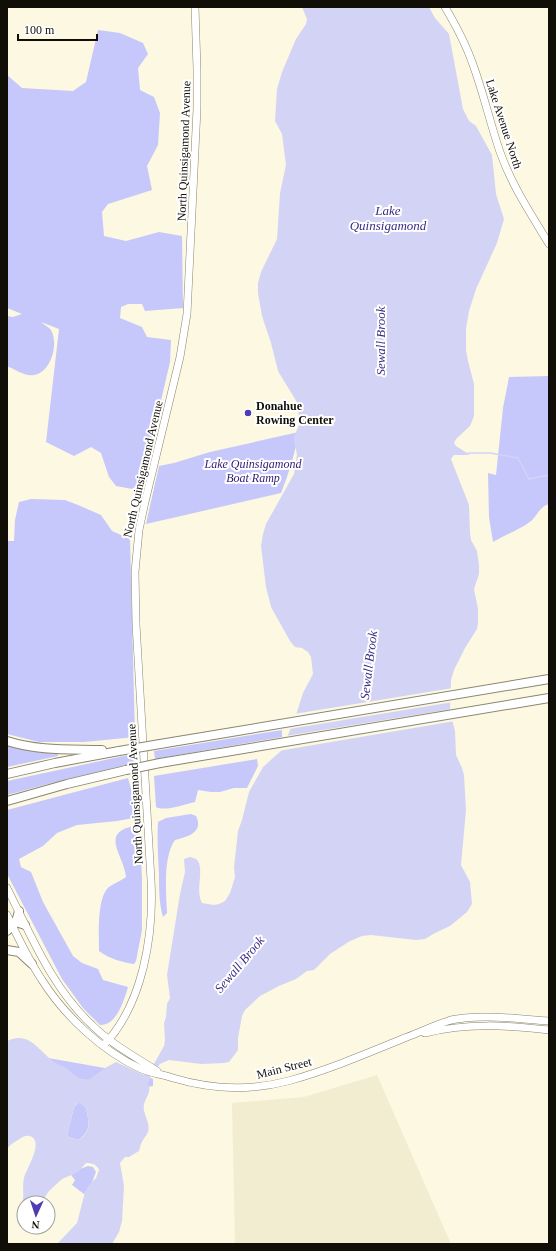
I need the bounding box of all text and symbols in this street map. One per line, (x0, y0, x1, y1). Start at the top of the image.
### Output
scale bar (18, 16, 97, 42)
text: 100 m (24, 23, 55, 37)
street label: Lake Avenue North (483, 77, 525, 171)
street label: North Quinsigamond Avenue (175, 81, 193, 221)
water label: Lake Quinsigamond (350, 203, 427, 233)
water label: Sewall Brook (373, 306, 388, 376)
street label: North Quinsigamond Avenue (120, 399, 166, 539)
place label: Donahue Rowing Center (256, 399, 334, 427)
marker: Donahue Rowing Center (243, 408, 253, 418)
park label: Lake Quinsigamond Boat Ramp (204, 457, 302, 485)
water label: Sewall Brook (357, 630, 380, 700)
street label: North Quinsigamond Avenue (124, 724, 146, 864)
water label: Sewall Brook (211, 933, 268, 996)
street label: Main Street (255, 1054, 314, 1082)
north arrow (16, 1195, 56, 1235)
text: N (31, 1219, 40, 1231)

